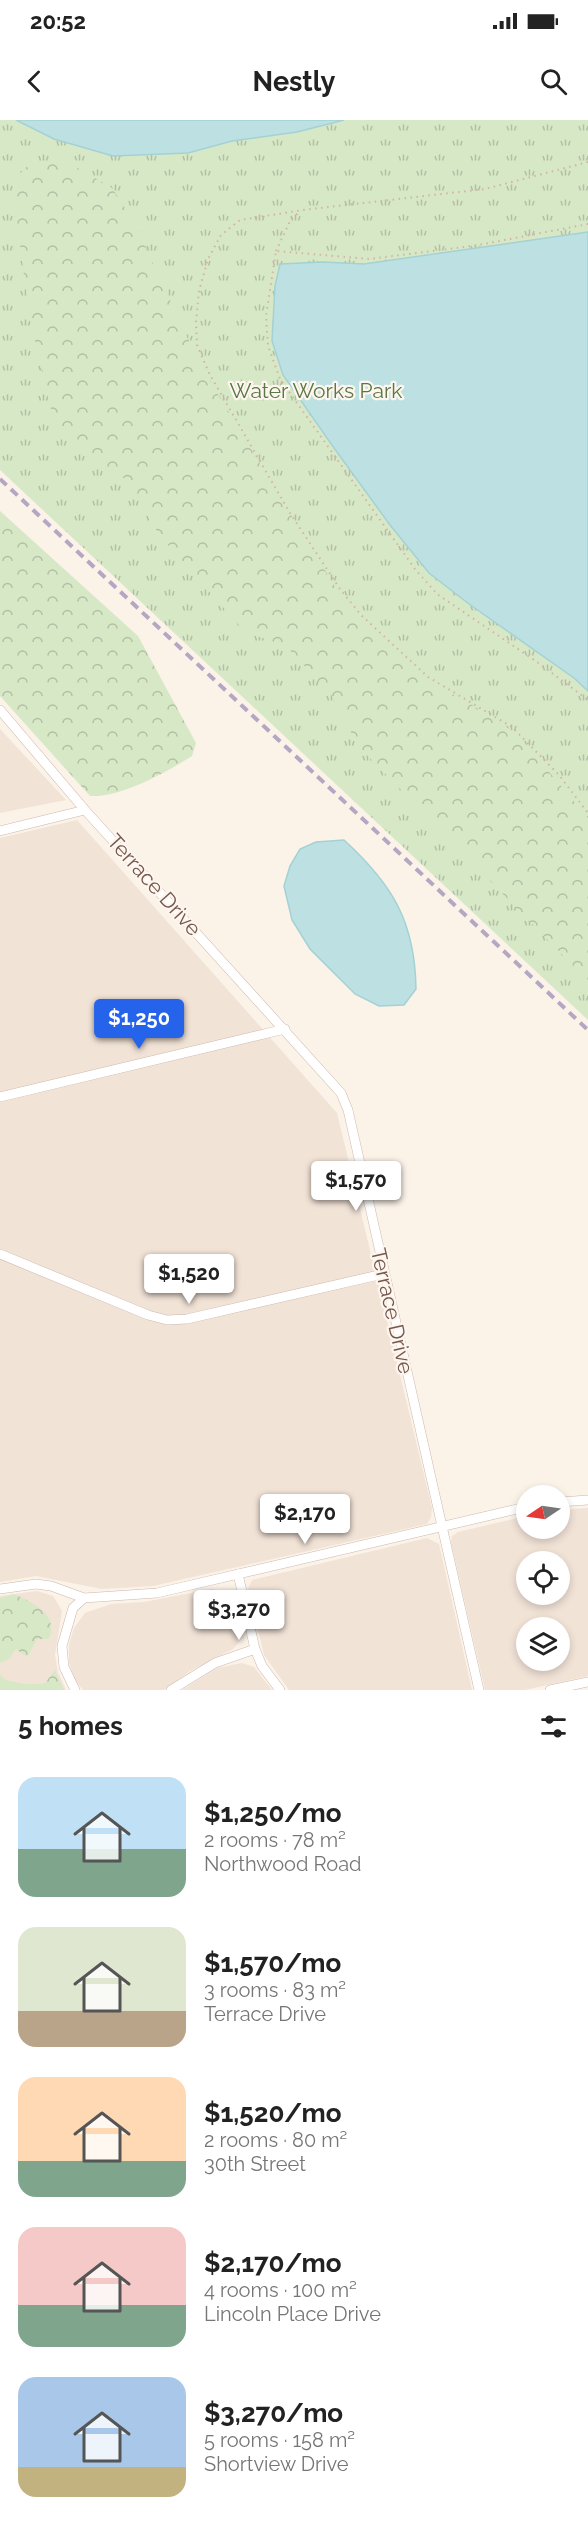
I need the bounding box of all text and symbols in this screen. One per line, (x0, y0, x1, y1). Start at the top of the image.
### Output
text: 20:52 (30, 8, 86, 34)
icon: back (18, 65, 51, 98)
icon: search (537, 65, 570, 98)
text: Nestly (253, 66, 335, 97)
park label: Water Works Park (230, 378, 402, 403)
street label: Terrace Drive (102, 829, 207, 941)
pin: $1,250 (90, 999, 188, 1050)
text: $1,250 (108, 1006, 170, 1030)
pin: $1,570 (307, 1161, 405, 1212)
text: $1,570 (325, 1168, 387, 1192)
street label: Terrace Drive (366, 1246, 419, 1376)
pin: $1,520 (140, 1254, 238, 1305)
text: $1,520 (158, 1261, 220, 1285)
north arrow (516, 1485, 570, 1539)
map controls (516, 1485, 570, 1671)
pin: $2,170 (256, 1494, 354, 1545)
text: $2,170 (274, 1501, 336, 1525)
button: locate (516, 1551, 570, 1605)
pin: $3,270 (190, 1590, 288, 1641)
text: $3,270 (207, 1597, 271, 1621)
button: layers (516, 1617, 570, 1671)
icon: filters (537, 1710, 570, 1743)
text: 5 homes (18, 1711, 123, 1741)
text: $1,250/mo (204, 1798, 341, 1828)
icon: home (66, 1801, 138, 1873)
text: 2 rooms · 78 m² (204, 1828, 346, 1852)
text: Northwood Road (204, 1852, 362, 1876)
text: $1,570/mo (204, 1948, 341, 1978)
icon: home (66, 1951, 138, 2023)
text: 3 rooms · 83 m² (204, 1978, 346, 2002)
text: Terrace Drive (204, 2002, 326, 2026)
text: $1,520/mo (204, 2098, 341, 2128)
icon: home (66, 2101, 138, 2173)
text: 2 rooms · 80 m² (204, 2128, 347, 2152)
text: 30th Street (204, 2152, 306, 2176)
text: $2,170/mo (204, 2248, 342, 2278)
icon: home (66, 2251, 138, 2323)
text: 4 rooms · 100 m² (204, 2278, 357, 2302)
text: Lincoln Place Drive (204, 2302, 381, 2326)
text: $3,270/mo (204, 2398, 343, 2428)
icon: home (66, 2401, 138, 2473)
text: 5 rooms · 158 m² (204, 2428, 355, 2452)
text: Shortview Drive (204, 2452, 348, 2476)

